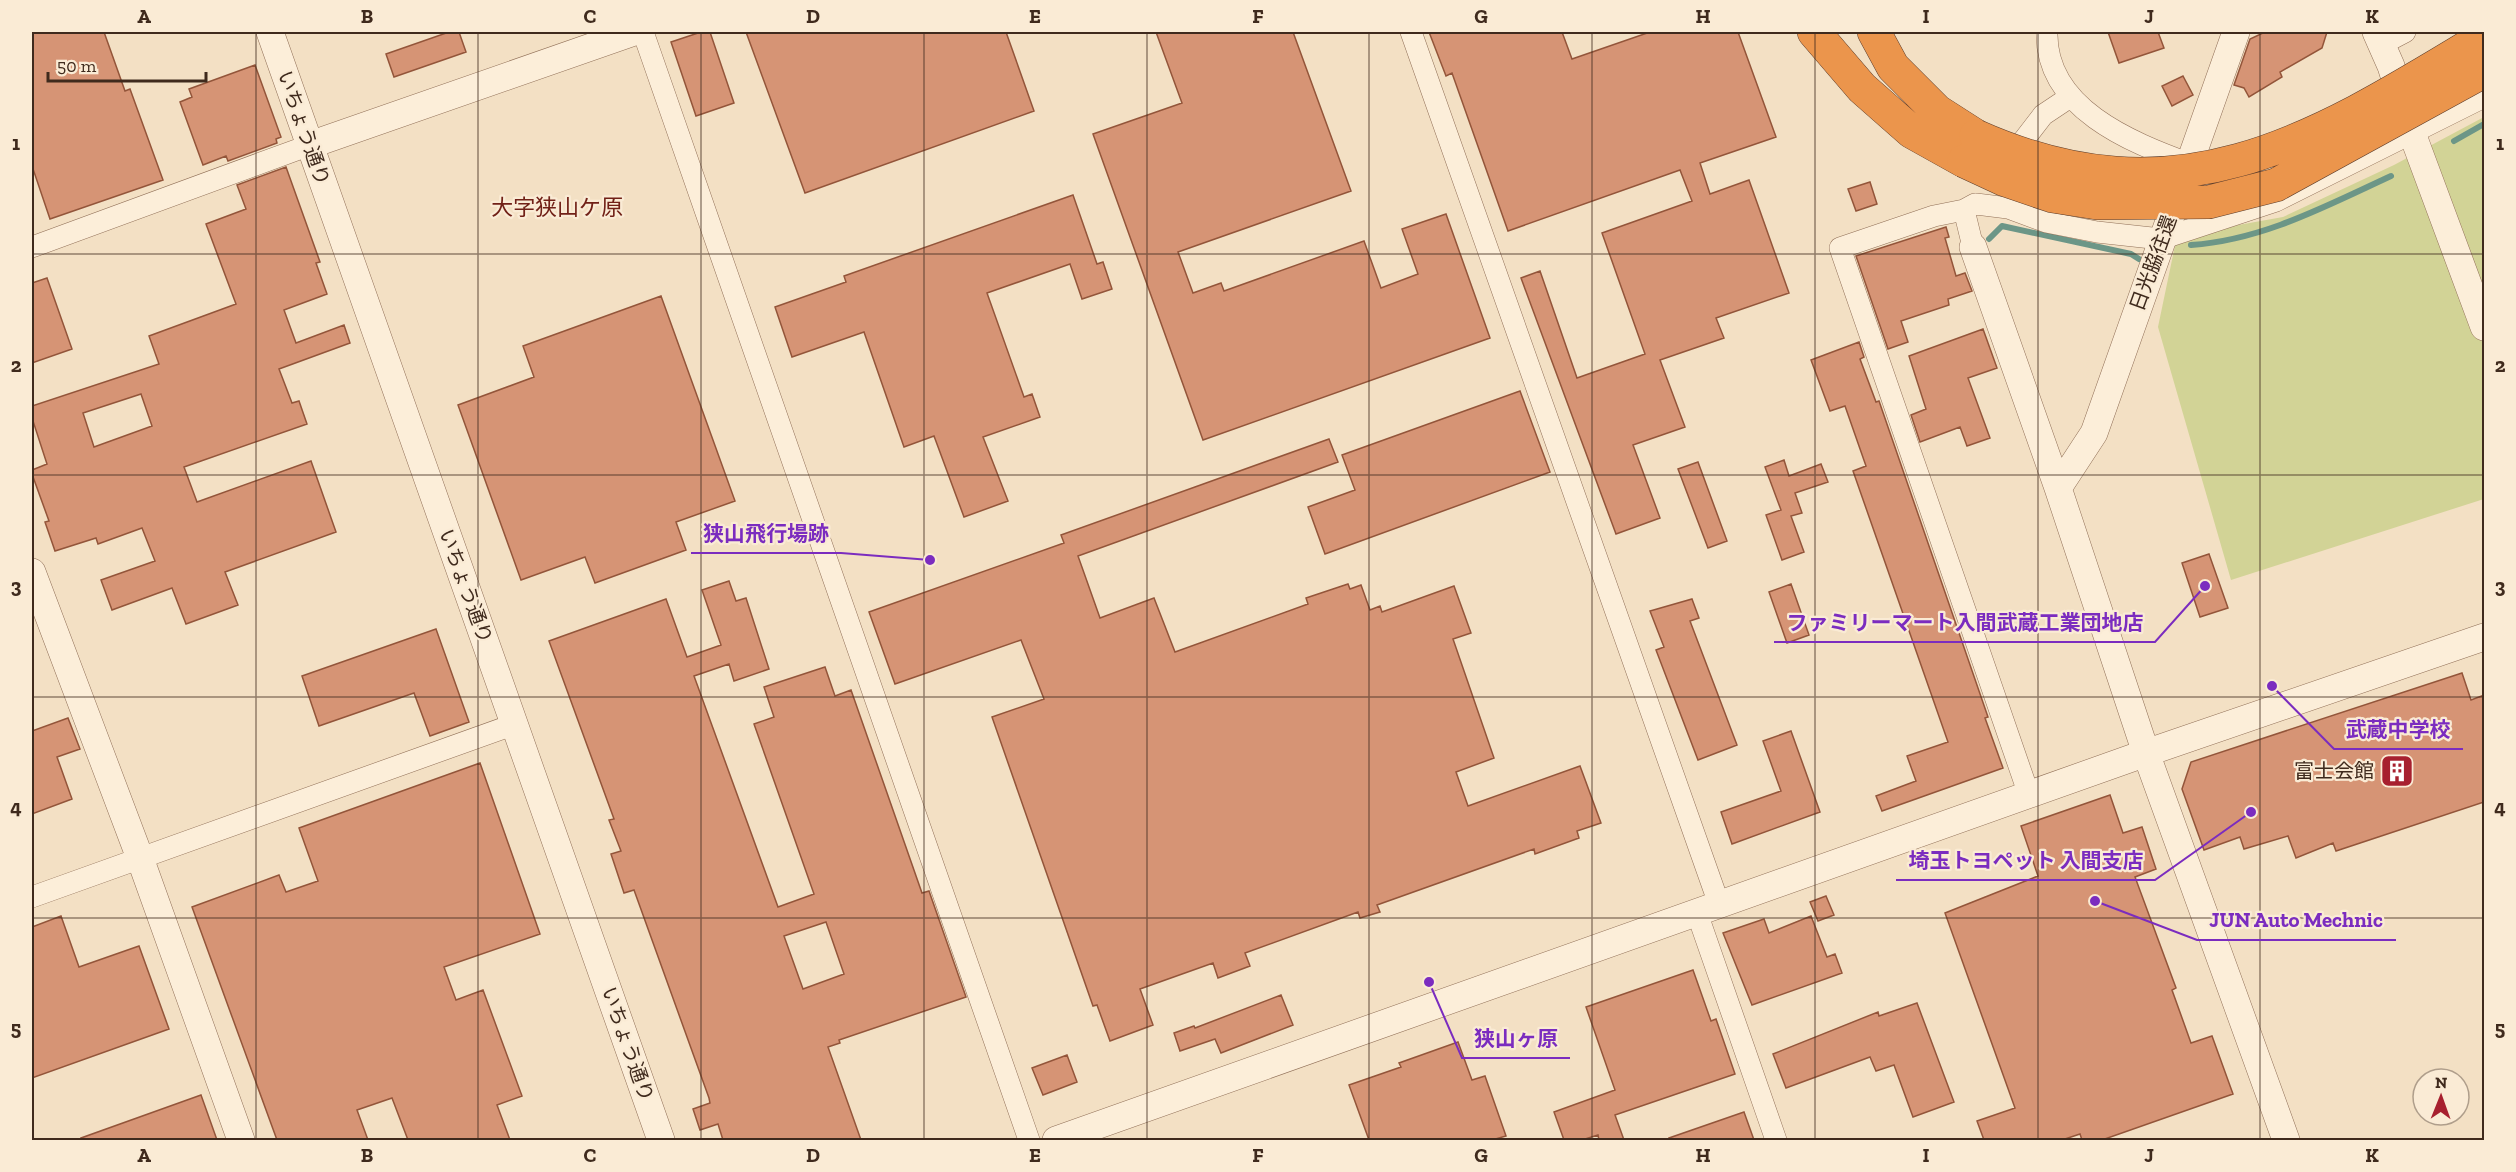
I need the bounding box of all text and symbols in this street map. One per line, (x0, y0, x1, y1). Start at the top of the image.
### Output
text: A (137, 4, 151, 28)
text: B (361, 4, 373, 28)
text: C (584, 4, 597, 28)
text: D (806, 4, 820, 28)
text: E (1029, 4, 1041, 28)
text: F (1252, 4, 1264, 28)
text: G (1474, 4, 1488, 28)
text: H (1695, 4, 1711, 28)
text: I (1922, 4, 1930, 28)
text: J (2144, 4, 2154, 28)
text: K (2365, 4, 2379, 28)
scale bar (48, 45, 206, 83)
text: 50 m (57, 55, 97, 77)
street label: いちょう通り (273, 67, 335, 189)
text: 1 (12, 131, 20, 155)
text: 1 (2496, 131, 2504, 155)
district label: 大字狭山ケ原 (491, 194, 623, 221)
street label: 日光脇往還 (2125, 212, 2181, 314)
text: 2 (11, 353, 22, 377)
text: 2 (2495, 353, 2506, 377)
callout: 狭山飛行場跡 (691, 514, 841, 553)
text: 狭山飛行場跡 (703, 521, 829, 546)
street label: いちょう通り (434, 526, 498, 646)
text: 3 (11, 574, 22, 598)
text: 3 (2495, 574, 2506, 598)
callout: ファミリーマート入間武蔵工業団地店 (1774, 603, 2155, 642)
text: ファミリーマート入間武蔵工業団地店 (1787, 610, 2144, 635)
callout: 武蔵中学校 (2334, 710, 2463, 749)
text: 武蔵中学校 (2346, 717, 2451, 742)
building icon: 富士会館 (2379, 753, 2415, 789)
place label: 富士会館 (2294, 759, 2374, 783)
text: 4 (10, 795, 22, 819)
text: 4 (2494, 795, 2506, 819)
callout: 埼玉トヨペット 入間支店 (1896, 841, 2155, 880)
text: 埼玉トヨペット 入間支店 (1909, 848, 2143, 873)
callout: JUN Auto Mechnic (2197, 901, 2396, 940)
text: JUN Auto Mechnic (2209, 907, 2383, 932)
street label: いちょう通り (597, 983, 659, 1105)
text: 5 (11, 1016, 21, 1040)
text: 5 (2495, 1016, 2505, 1040)
callout: 狭山ヶ原 (1462, 1019, 1570, 1058)
text: 狭山ヶ原 (1474, 1026, 1558, 1051)
north arrow (2411, 1067, 2471, 1127)
text: N (2435, 1073, 2448, 1092)
text: A (137, 1143, 151, 1167)
text: B (361, 1143, 373, 1167)
text: C (584, 1143, 597, 1167)
text: D (806, 1143, 820, 1167)
text: E (1029, 1143, 1041, 1167)
text: F (1252, 1143, 1264, 1167)
text: G (1474, 1143, 1488, 1167)
text: H (1695, 1143, 1711, 1167)
text: I (1922, 1143, 1930, 1167)
text: J (2144, 1143, 2154, 1167)
text: K (2365, 1143, 2379, 1167)

